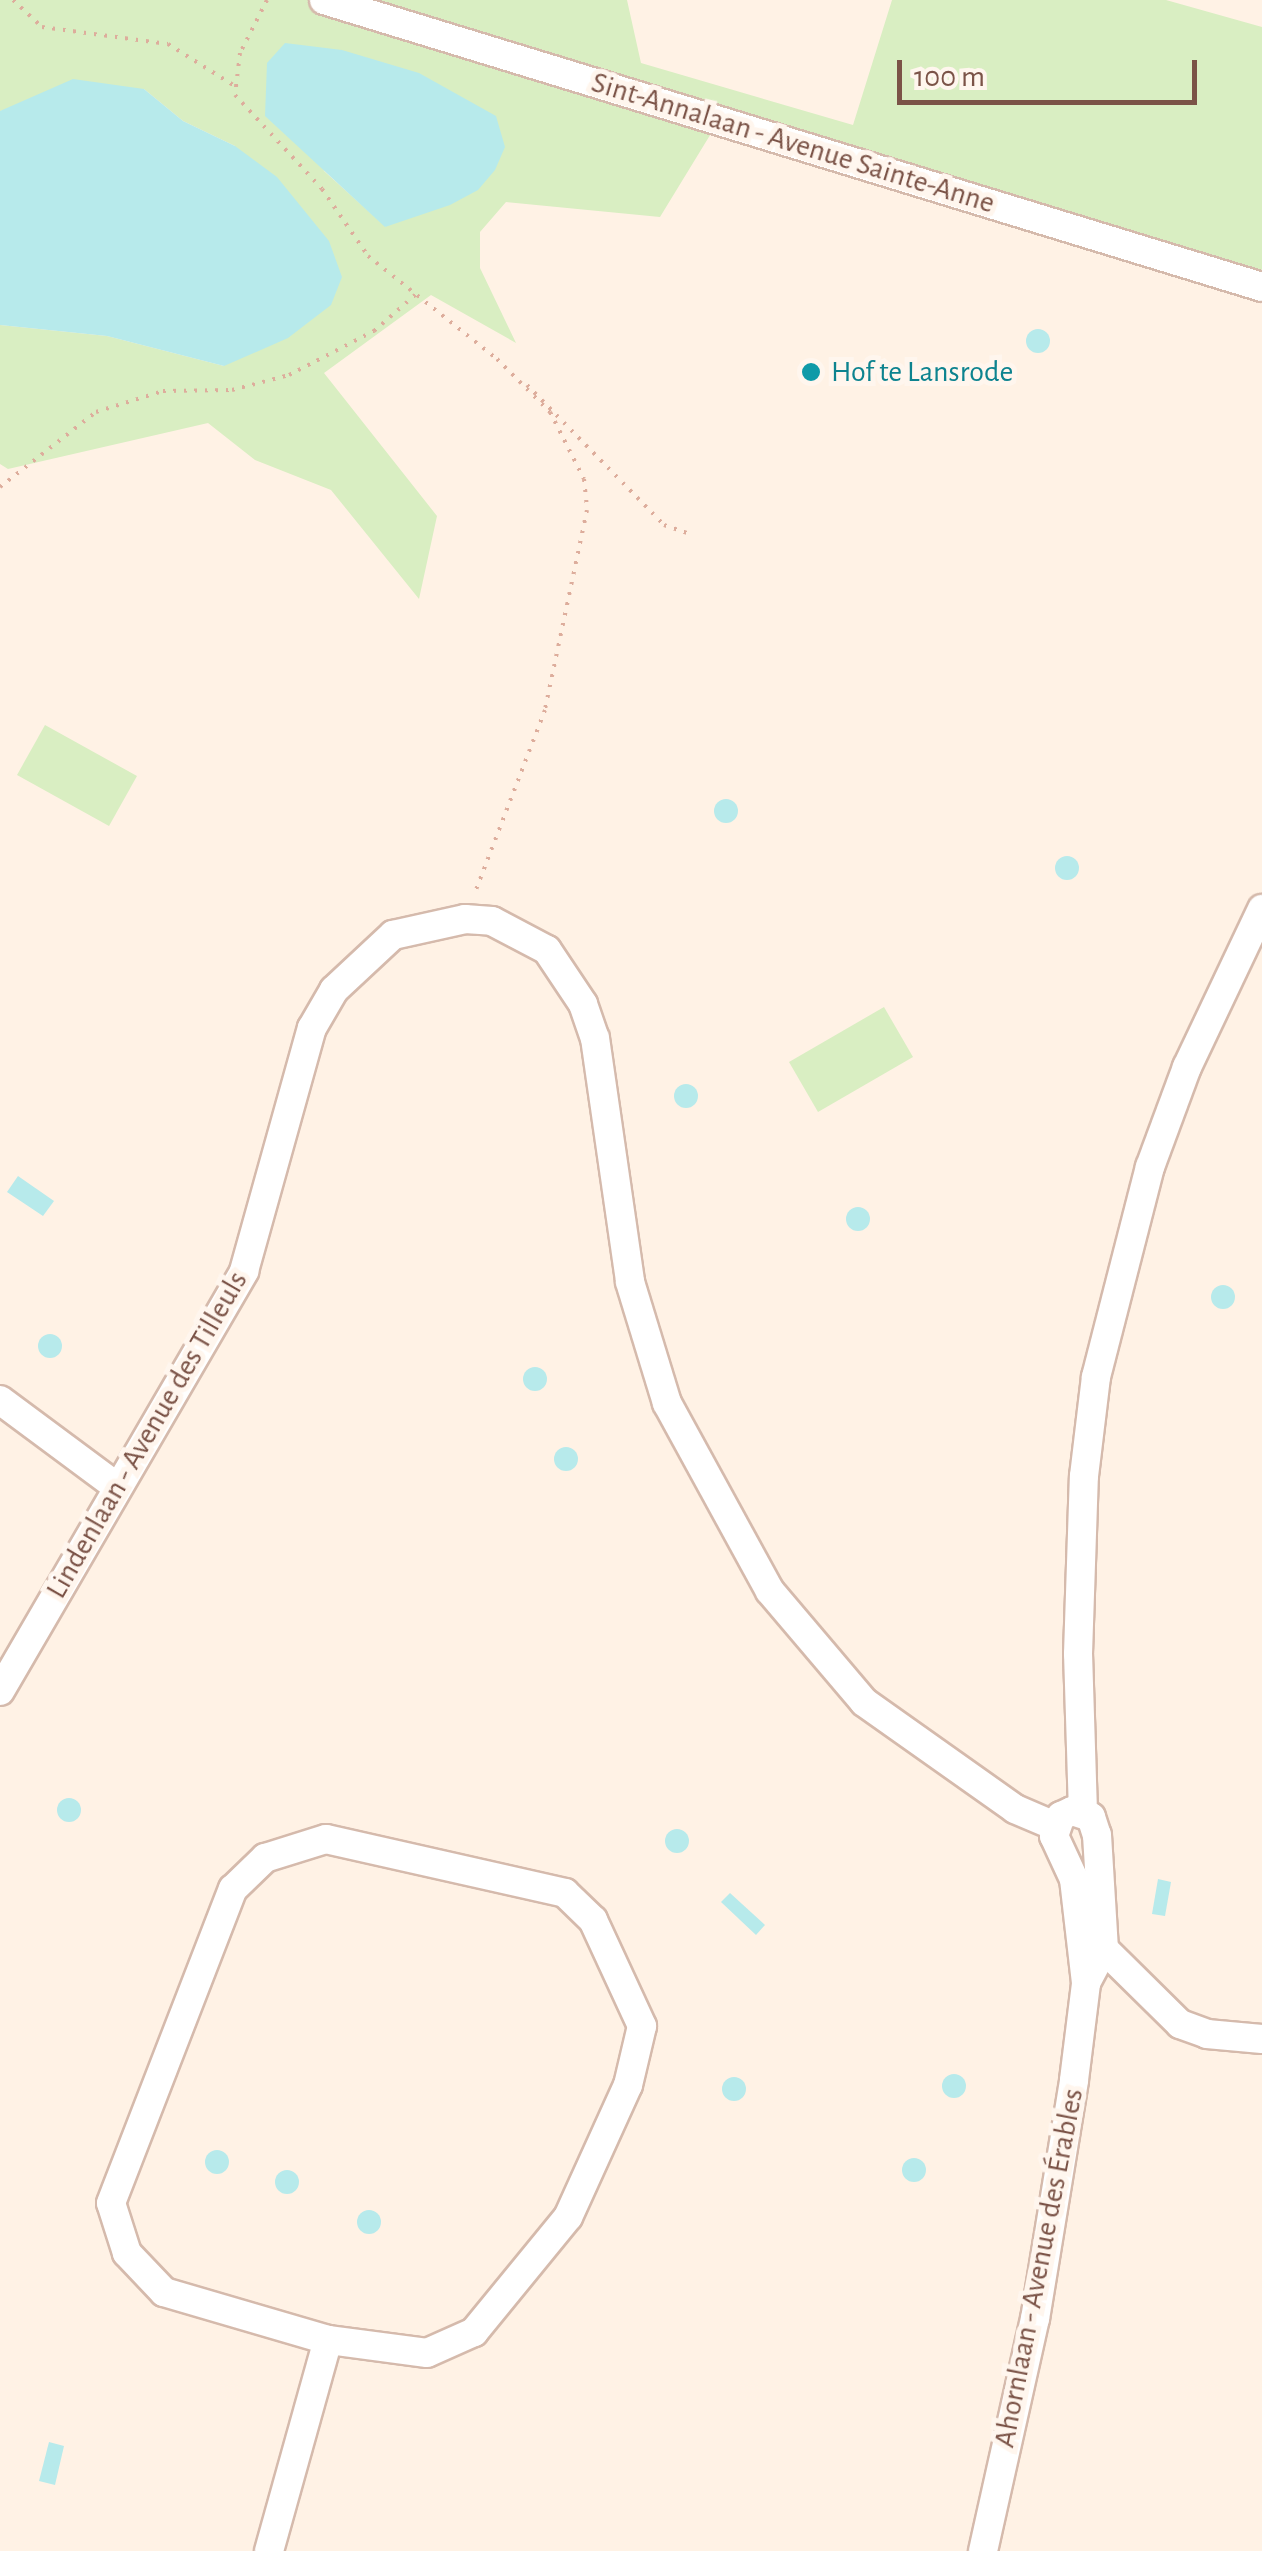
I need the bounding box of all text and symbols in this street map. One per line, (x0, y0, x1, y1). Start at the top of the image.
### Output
scale bar (902, 40, 1202, 102)
text: 100 m (914, 62, 985, 92)
street label: Sint-Annalaan - Avenue Sainte-Anne (587, 64, 999, 222)
place label: Hof te Lansrode (831, 354, 1013, 390)
marker: Hof te Lansrode (800, 361, 822, 383)
street label: Lindenlaan - Avenue des Tilleuls (38, 1265, 256, 1605)
street label: Ahornlaan - Avenue des Érables (987, 2085, 1091, 2451)

